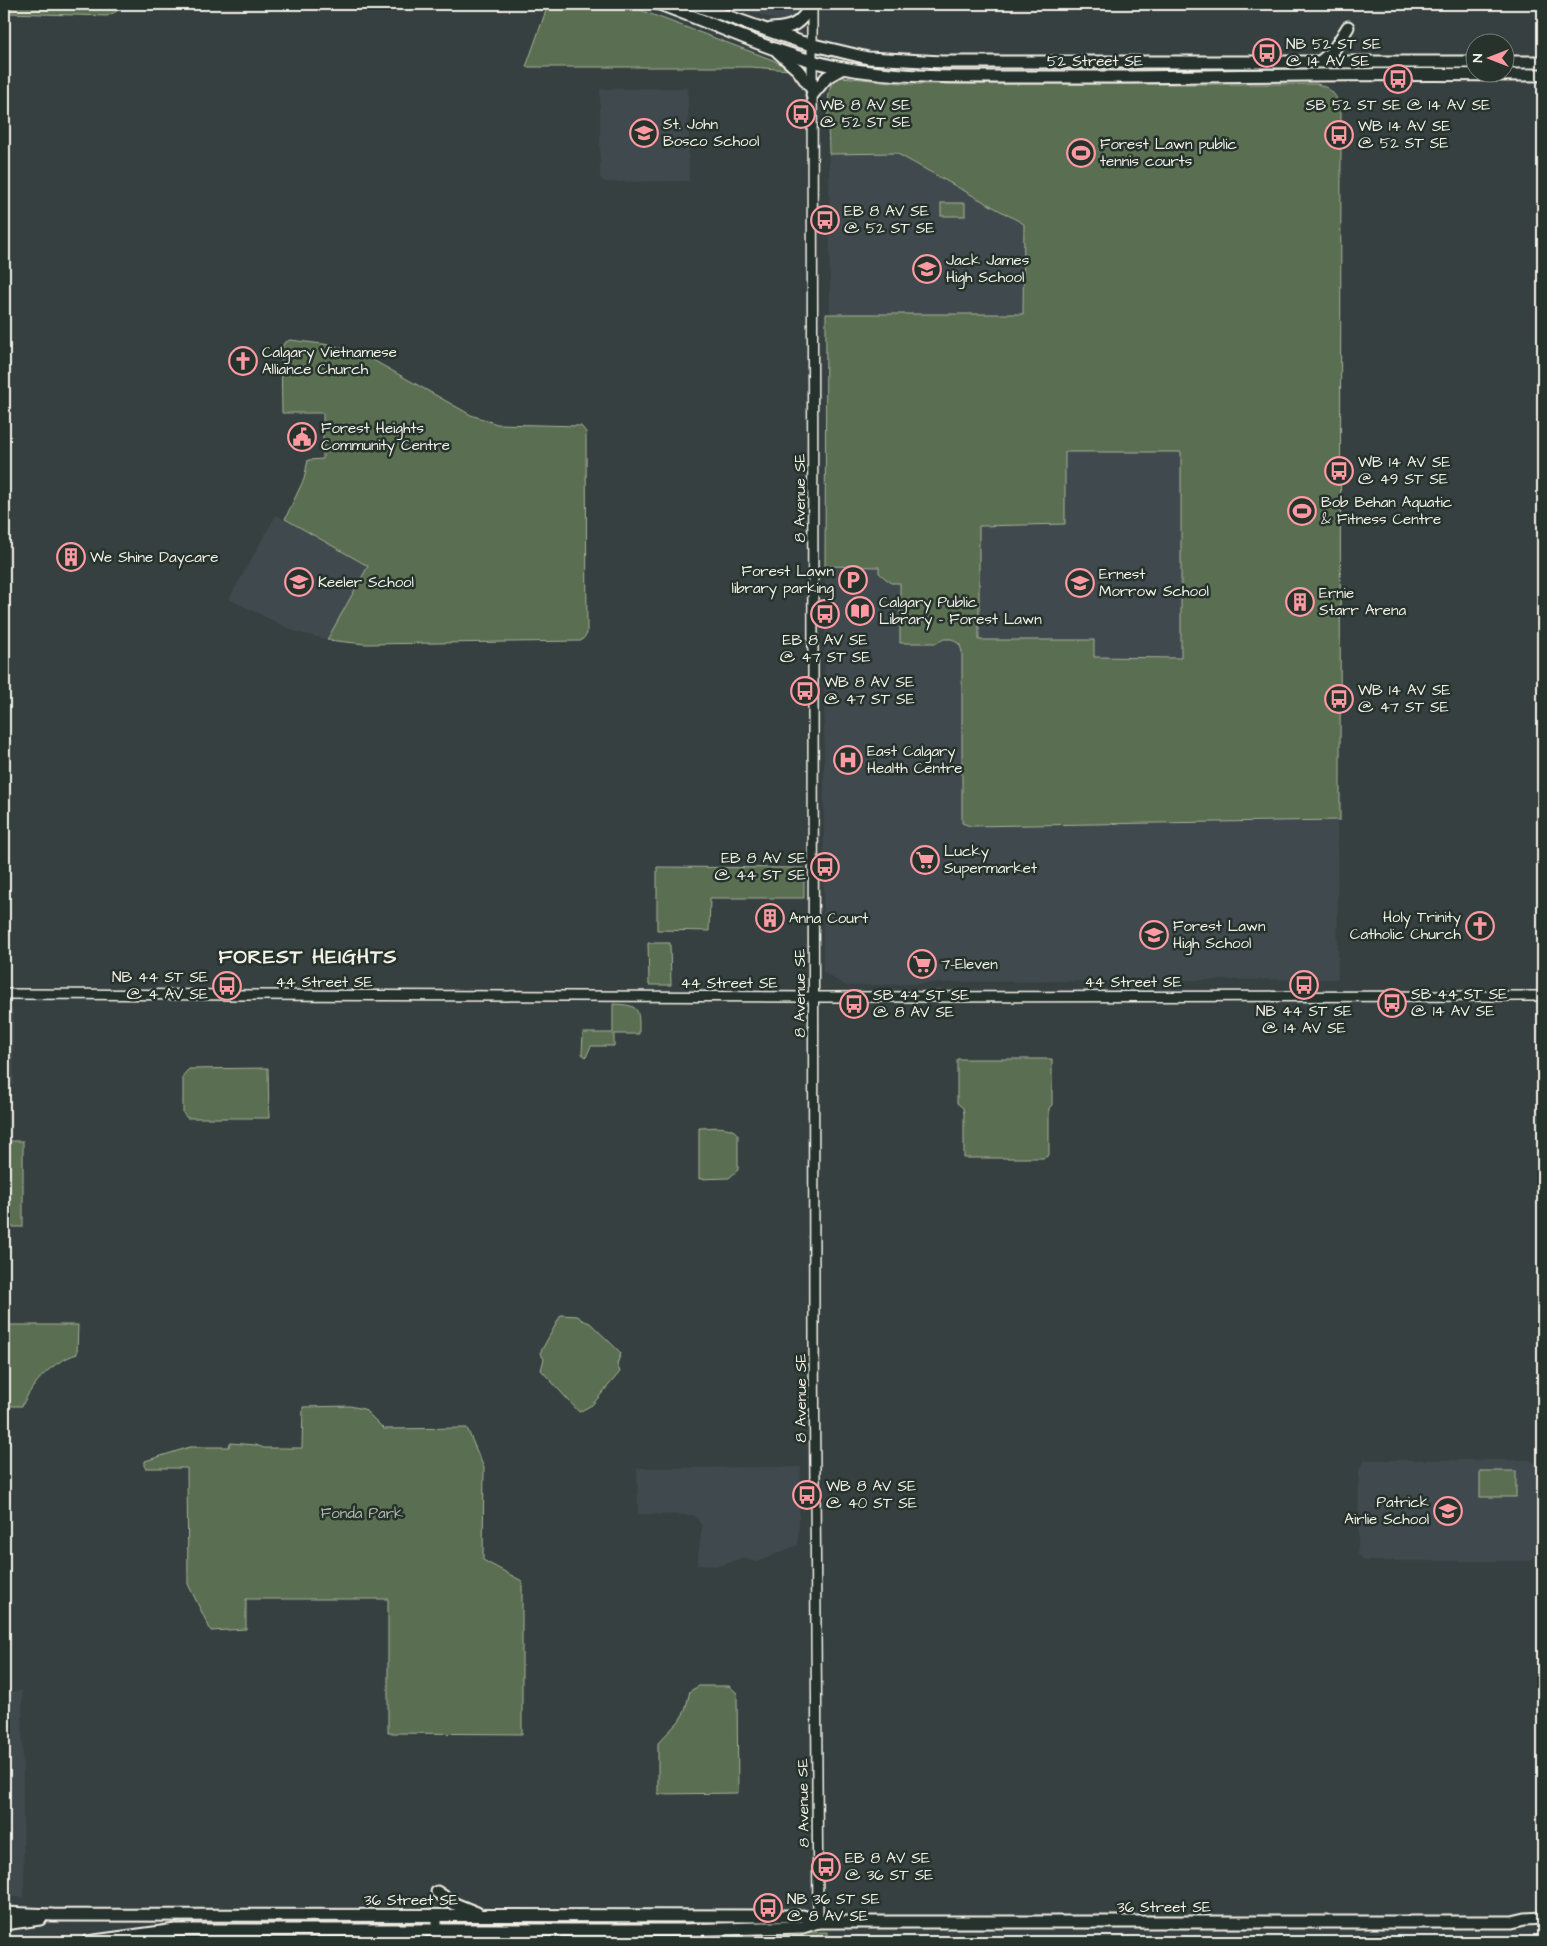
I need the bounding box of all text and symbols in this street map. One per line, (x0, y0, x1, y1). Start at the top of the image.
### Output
north arrow (1464, 32, 1514, 82)
place label: NB 52 ST SE @ 14 AV SE (1286, 34, 1381, 72)
bus stop icon: NB 52 ST SE @ 14 AV SE (1252, 38, 1282, 68)
street label: 52 Street SE (1047, 51, 1143, 72)
text: N (1468, 53, 1488, 62)
bus stop icon: SB 52 ST SE @ 14 AV SE (1383, 64, 1413, 94)
place label: WB 8 AV SE @ 52 ST SE (820, 95, 910, 133)
place label: SB 52 ST SE @ 14 AV SE (1306, 95, 1490, 116)
bus stop icon: WB 8 AV SE @ 52 ST SE (786, 99, 816, 129)
place label: St. John Bosco School (663, 114, 759, 152)
place label: WB 14 AV SE @ 52 ST SE (1358, 116, 1451, 154)
school or university icon: St. John Bosco School (629, 118, 659, 148)
bus stop icon: WB 14 AV SE @ 52 ST SE (1324, 120, 1354, 150)
place label: Forest Lawn public tennis courts (1100, 134, 1237, 172)
sports icon: Forest Lawn public tennis courts (1066, 138, 1096, 168)
place label: EB 8 AV SE @ 52 ST SE (844, 201, 934, 239)
bus stop icon: EB 8 AV SE @ 52 ST SE (810, 205, 840, 235)
place label: Jack James High School (946, 250, 1030, 289)
school or university icon: Jack James High School (912, 254, 942, 284)
place label: Calgary Vietnamese Alliance Church (262, 342, 397, 380)
church icon: Calgary Vietnamese Alliance Church (228, 346, 258, 376)
place label: Forest Heights Community Centre (321, 418, 450, 457)
public building icon: Forest Heights Community Centre (287, 422, 317, 452)
place label: WB 14 AV SE @ 49 ST SE (1358, 452, 1451, 490)
street label: 8 Avenue SE (790, 453, 811, 543)
bus stop icon: WB 14 AV SE @ 49 ST SE (1324, 456, 1354, 486)
place label: Bob Behan Aquatic & Fitness Centre (1321, 492, 1453, 530)
sports icon: Bob Behan Aquatic & Fitness Centre (1287, 496, 1317, 526)
building icon: We Shine Daycare (56, 542, 86, 572)
place label: We Shine Daycare (90, 547, 218, 569)
place label: Forest Lawn library parking (732, 561, 834, 600)
place label: Ernest Morrow School (1099, 564, 1209, 602)
parking icon: Forest Lawn library parking (838, 565, 868, 595)
school or university icon: Keeler School (284, 567, 314, 597)
school or university icon: Ernest Morrow School (1065, 568, 1095, 598)
place label: Keeler School (318, 572, 414, 593)
place label: Ernie Starr Arena (1319, 583, 1406, 621)
building icon: Ernie Starr Arena (1285, 587, 1315, 617)
place label: Calgary Public Library - Forest Lawn (879, 592, 1042, 631)
library icon: Calgary Public Library - Forest Lawn (845, 596, 875, 626)
bus stop icon: EB 8 AV SE @ 47 ST SE (810, 599, 840, 629)
place label: EB 8 AV SE @ 47 ST SE (780, 630, 870, 668)
place label: WB 8 AV SE @ 47 ST SE (824, 672, 915, 710)
bus stop icon: WB 8 AV SE @ 47 ST SE (790, 676, 820, 706)
place label: WB 14 AV SE @ 47 ST SE (1358, 680, 1451, 718)
bus stop icon: WB 14 AV SE @ 47 ST SE (1324, 684, 1354, 714)
place label: East Calgary Health Centre (867, 741, 962, 779)
hospital icon: East Calgary Health Centre (833, 745, 863, 775)
place label: Lucky Supermarket (944, 841, 1037, 879)
supermarket icon: Lucky Supermarket (910, 845, 940, 875)
place label: EB 8 AV SE @ 44 ST SE (714, 848, 806, 886)
bus stop icon: EB 8 AV SE @ 44 ST SE (810, 852, 840, 882)
building icon: Anna Court (755, 903, 785, 933)
place label: Holy Trinity Catholic Church (1350, 907, 1462, 945)
place label: Anna Court (789, 908, 868, 929)
church icon: Holy Trinity Catholic Church (1465, 911, 1495, 941)
place label: Forest Lawn High School (1173, 916, 1266, 955)
school or university icon: Forest Lawn High School (1139, 920, 1169, 950)
district label: FOREST HEIGHTS (219, 943, 397, 971)
street label: 8 Avenue SE (790, 948, 811, 1038)
supermarket icon: 7-Eleven (907, 949, 937, 979)
place label: 7-Eleven (941, 954, 998, 975)
place label: NB 44 ST SE @ 4 AV SE (112, 967, 208, 1005)
bus stop icon: NB 44 ST SE @ 14 AV SE (1289, 970, 1319, 1000)
bus stop icon: NB 44 ST SE @ 4 AV SE (212, 971, 242, 1001)
street label: 44 Street SE (275, 972, 373, 993)
street label: 44 Street SE (1084, 972, 1182, 993)
street label: 44 Street SE (680, 973, 778, 994)
place label: SB 44 ST SE @ 14 AV SE (1411, 984, 1507, 1022)
place label: SB 44 ST SE @ 8 AV SE (873, 985, 969, 1023)
bus stop icon: SB 44 ST SE @ 14 AV SE (1377, 988, 1407, 1018)
bus stop icon: SB 44 ST SE @ 8 AV SE (839, 989, 869, 1019)
place label: NB 44 ST SE @ 14 AV SE (1256, 1001, 1352, 1039)
street label: 8 Avenue SE (791, 1353, 812, 1443)
place label: WB 8 AV SE @ 40 ST SE (826, 1476, 917, 1514)
bus stop icon: WB 8 AV SE @ 40 ST SE (792, 1480, 822, 1510)
place label: Patrick Airlie School (1344, 1492, 1429, 1530)
school or university icon: Patrick Airlie School (1433, 1496, 1463, 1526)
park label: Fonda Park (321, 1503, 403, 1524)
street label: 8 Avenue SE (792, 1758, 815, 1848)
place label: EB 8 AV SE @ 36 ST SE (845, 1848, 933, 1886)
bus stop icon: EB 8 AV SE @ 36 ST SE (811, 1852, 841, 1882)
place label: NB 36 ST SE @ 8 AV SE (787, 1889, 880, 1927)
street label: 36 Street SE (364, 1890, 458, 1911)
bus stop icon: NB 36 ST SE @ 8 AV SE (753, 1893, 783, 1923)
street label: 36 Street SE (1117, 1897, 1211, 1918)

